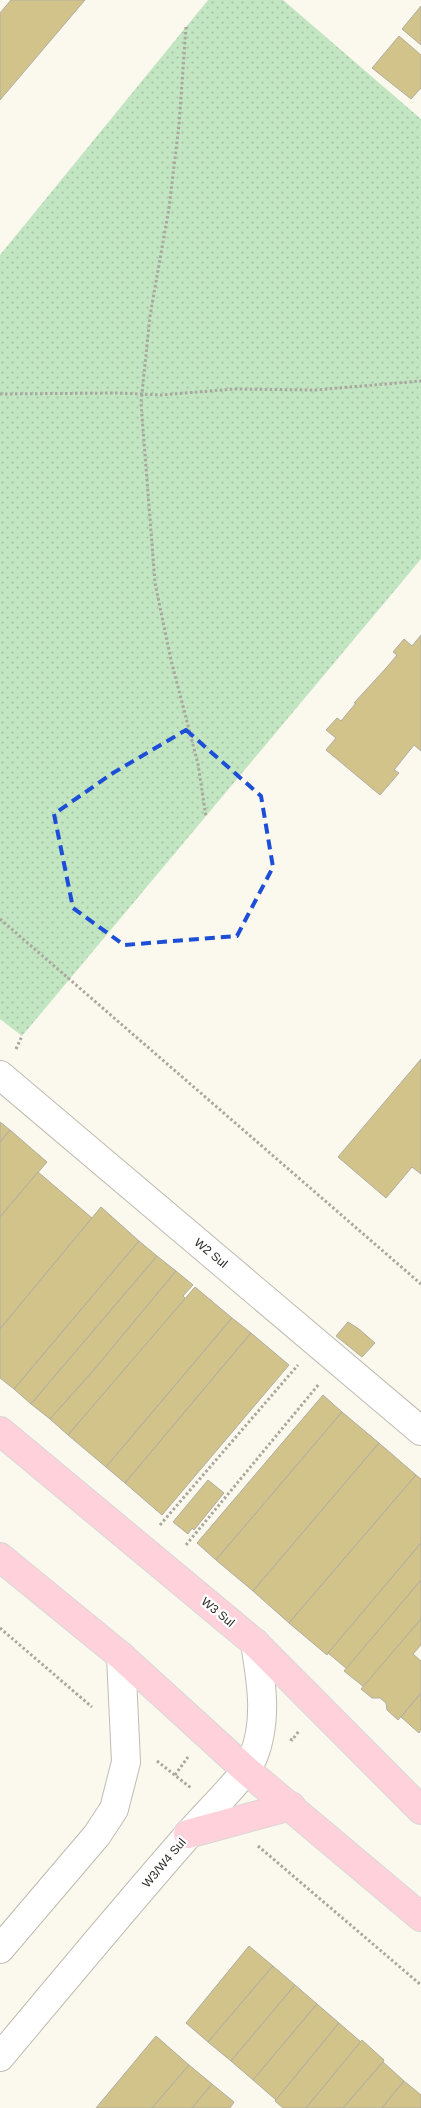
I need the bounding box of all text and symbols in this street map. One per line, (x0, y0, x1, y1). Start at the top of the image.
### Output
street label: W2 Sul (192, 1235, 230, 1271)
street label: W3 Sul (199, 1594, 237, 1630)
street label: W3/W4 Sul (139, 1836, 189, 1890)

